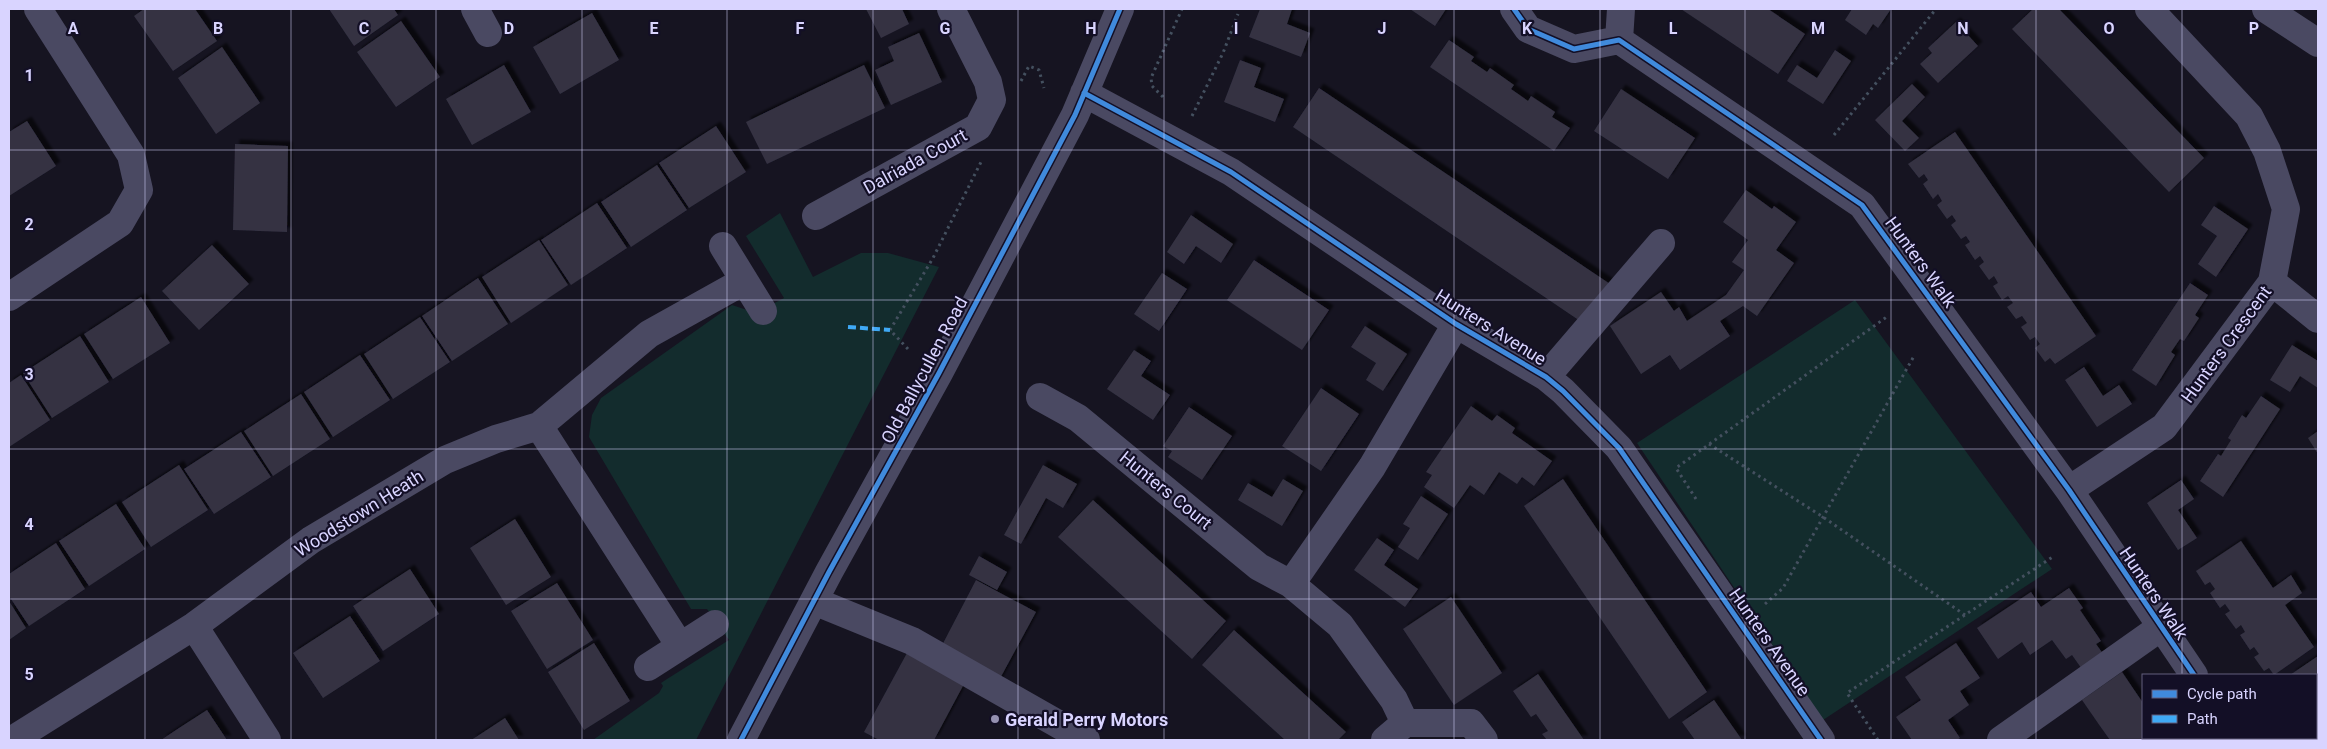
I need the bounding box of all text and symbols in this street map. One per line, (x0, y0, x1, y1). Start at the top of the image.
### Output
text: A (68, 19, 79, 38)
text: B (213, 19, 223, 38)
text: C (359, 19, 369, 38)
text: D (504, 19, 514, 38)
text: E (650, 19, 659, 38)
text: F (796, 19, 805, 38)
text: G (940, 19, 951, 38)
text: H (1085, 19, 1097, 38)
text: I (1234, 19, 1238, 38)
text: J (1378, 19, 1386, 38)
text: K (1522, 19, 1533, 38)
text: L (1669, 19, 1678, 38)
text: M (1811, 19, 1825, 38)
text: N (1957, 19, 1969, 38)
text: O (2103, 19, 2115, 38)
text: P (2249, 19, 2259, 38)
text: 1 (24, 66, 34, 85)
street label: Dalriada Court (860, 124, 970, 198)
street label: Hunters Walk (1881, 213, 1961, 312)
text: 2 (24, 215, 34, 234)
street label: Hunters Crescent (2177, 281, 2275, 407)
street label: Hunters Avenue (1432, 284, 1550, 370)
street label: Old Ballycullen Road (876, 293, 972, 447)
text: 3 (24, 365, 34, 384)
street label: Hunters Court (1116, 446, 1216, 534)
street label: Woodstown Heath (291, 465, 427, 561)
text: 4 (24, 515, 34, 534)
street label: Hunters Walk (2115, 543, 2193, 644)
street label: Hunters Avenue (1725, 584, 1815, 700)
text: 5 (24, 665, 34, 684)
legend (2142, 674, 2317, 739)
text: Cycle path (2187, 685, 2257, 703)
place label: Gerald Perry Motors (1005, 709, 1168, 730)
text: Path (2187, 710, 2218, 728)
marker: Gerald Perry Motors (989, 713, 1001, 725)

